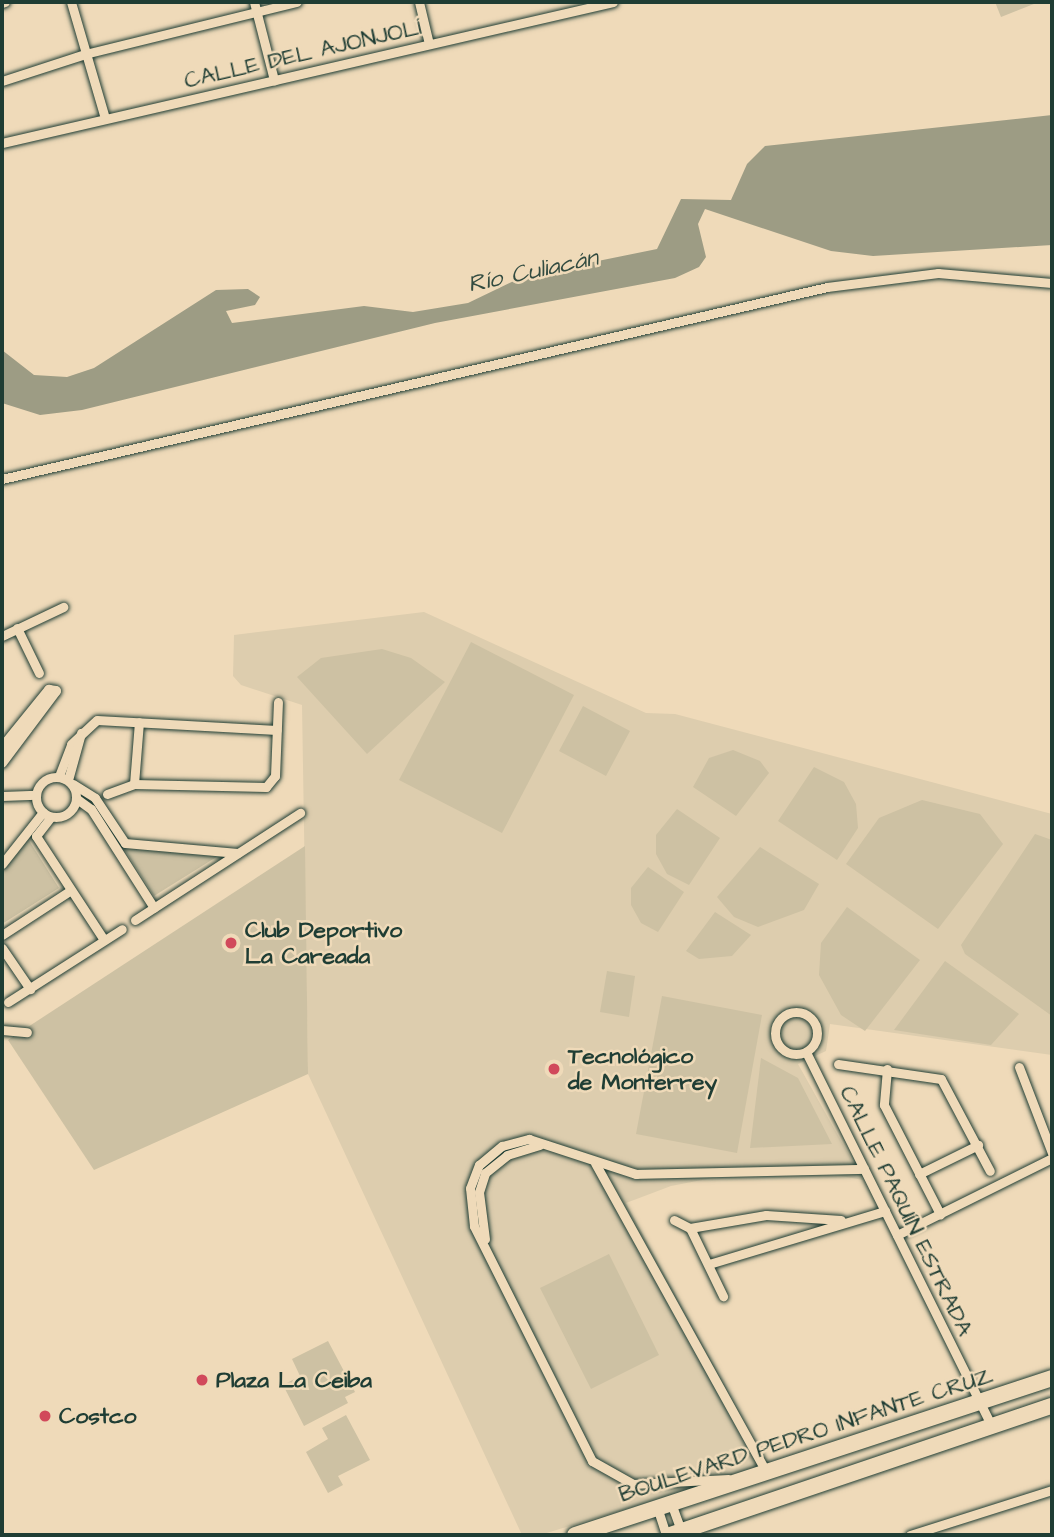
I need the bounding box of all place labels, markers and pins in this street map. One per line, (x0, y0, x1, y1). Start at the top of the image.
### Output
place label: Club Deportivo La Careada (245, 916, 402, 970)
marker: Club Deportivo La Careada (223, 935, 239, 951)
place label: Tecnológico de Monterrey (568, 1042, 717, 1096)
marker: Tecnológico de Monterrey (546, 1061, 562, 1077)
place label: Plaza La Ceiba (216, 1366, 372, 1394)
marker: Plaza La Ceiba (194, 1372, 210, 1388)
place label: Costco (59, 1402, 137, 1430)
marker: Costco (37, 1408, 53, 1424)

